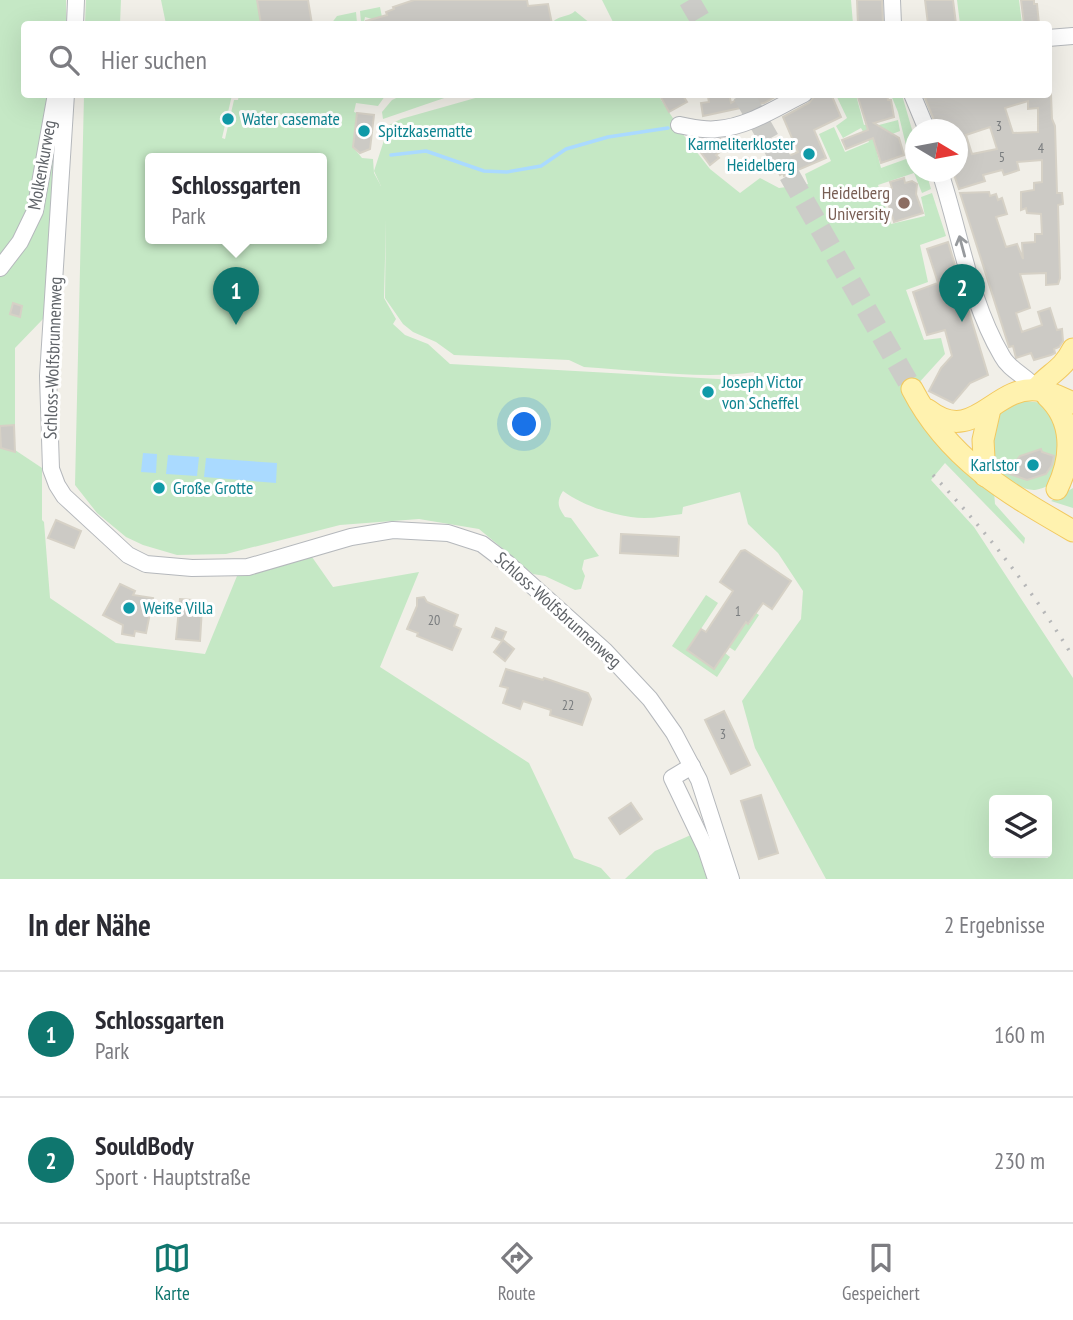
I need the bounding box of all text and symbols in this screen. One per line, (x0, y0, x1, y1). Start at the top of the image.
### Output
search box (21, 21, 1052, 98)
icon: search (45, 41, 83, 79)
text: Hier suchen (101, 43, 207, 76)
place label: Water casemate (242, 107, 340, 130)
marker: Water casemate (220, 111, 236, 127)
house number: 3 (996, 117, 1002, 135)
street label: Molkenkurweg (22, 118, 61, 212)
place label: Spitzkasematte (378, 119, 473, 142)
north arrow (905, 119, 968, 182)
marker: Spitzkasematte (356, 123, 372, 139)
place label: Karmeliterkloster Heidelberg (688, 132, 795, 176)
house number: 4 (1038, 139, 1045, 157)
marker: Karmeliterkloster Heidelberg (801, 146, 817, 162)
house number: 5 (999, 148, 1005, 166)
popup (145, 153, 327, 244)
text: Schlossgarten (171, 168, 301, 201)
place label: Heidelberg University (822, 181, 890, 225)
marker: Heidelberg University (896, 195, 912, 211)
text: Park (171, 201, 206, 230)
one-way arrow (955, 235, 968, 258)
pin: 2 (939, 264, 985, 322)
pin: 1 (213, 267, 259, 325)
street label: Schloss-Wolfsbrunnenweg (38, 276, 67, 440)
place label: Joseph Victor von Scheffel (721, 370, 803, 414)
marker: Joseph Victor von Scheffel (700, 384, 716, 400)
your location (507, 407, 541, 441)
place label: Karlstor (971, 453, 1019, 476)
marker: Karlstor (1025, 457, 1041, 473)
place label: Große Grotte (173, 476, 253, 499)
marker: Große Grotte (151, 480, 167, 496)
street label: Schloss-Wolfsbrunnenweg (490, 547, 626, 673)
place label: Weiße Villa (143, 596, 213, 619)
marker: Weiße Villa (121, 600, 137, 616)
house number: 1 (735, 602, 741, 620)
house number: 20 (428, 611, 440, 629)
house number: 22 (562, 696, 574, 714)
house number: 3 (720, 725, 726, 743)
map controls (989, 795, 1052, 858)
button: layers (989, 795, 1052, 858)
text: In der Nähe (28, 905, 151, 944)
text: 2 Ergebnisse (944, 910, 1045, 939)
text: Schlossgarten (95, 1003, 224, 1036)
text: 1 (46, 1020, 57, 1049)
text: 160 m (994, 1020, 1045, 1049)
text: Park (95, 1036, 129, 1065)
text: SouldBody (95, 1129, 194, 1162)
text: 2 (46, 1146, 57, 1175)
text: 230 m (994, 1146, 1045, 1175)
text: Sport · Hauptstraße (95, 1162, 251, 1191)
tab: Karte (153, 1239, 191, 1305)
tab: Route (498, 1239, 536, 1305)
tab: Gespeichert (842, 1239, 920, 1305)

